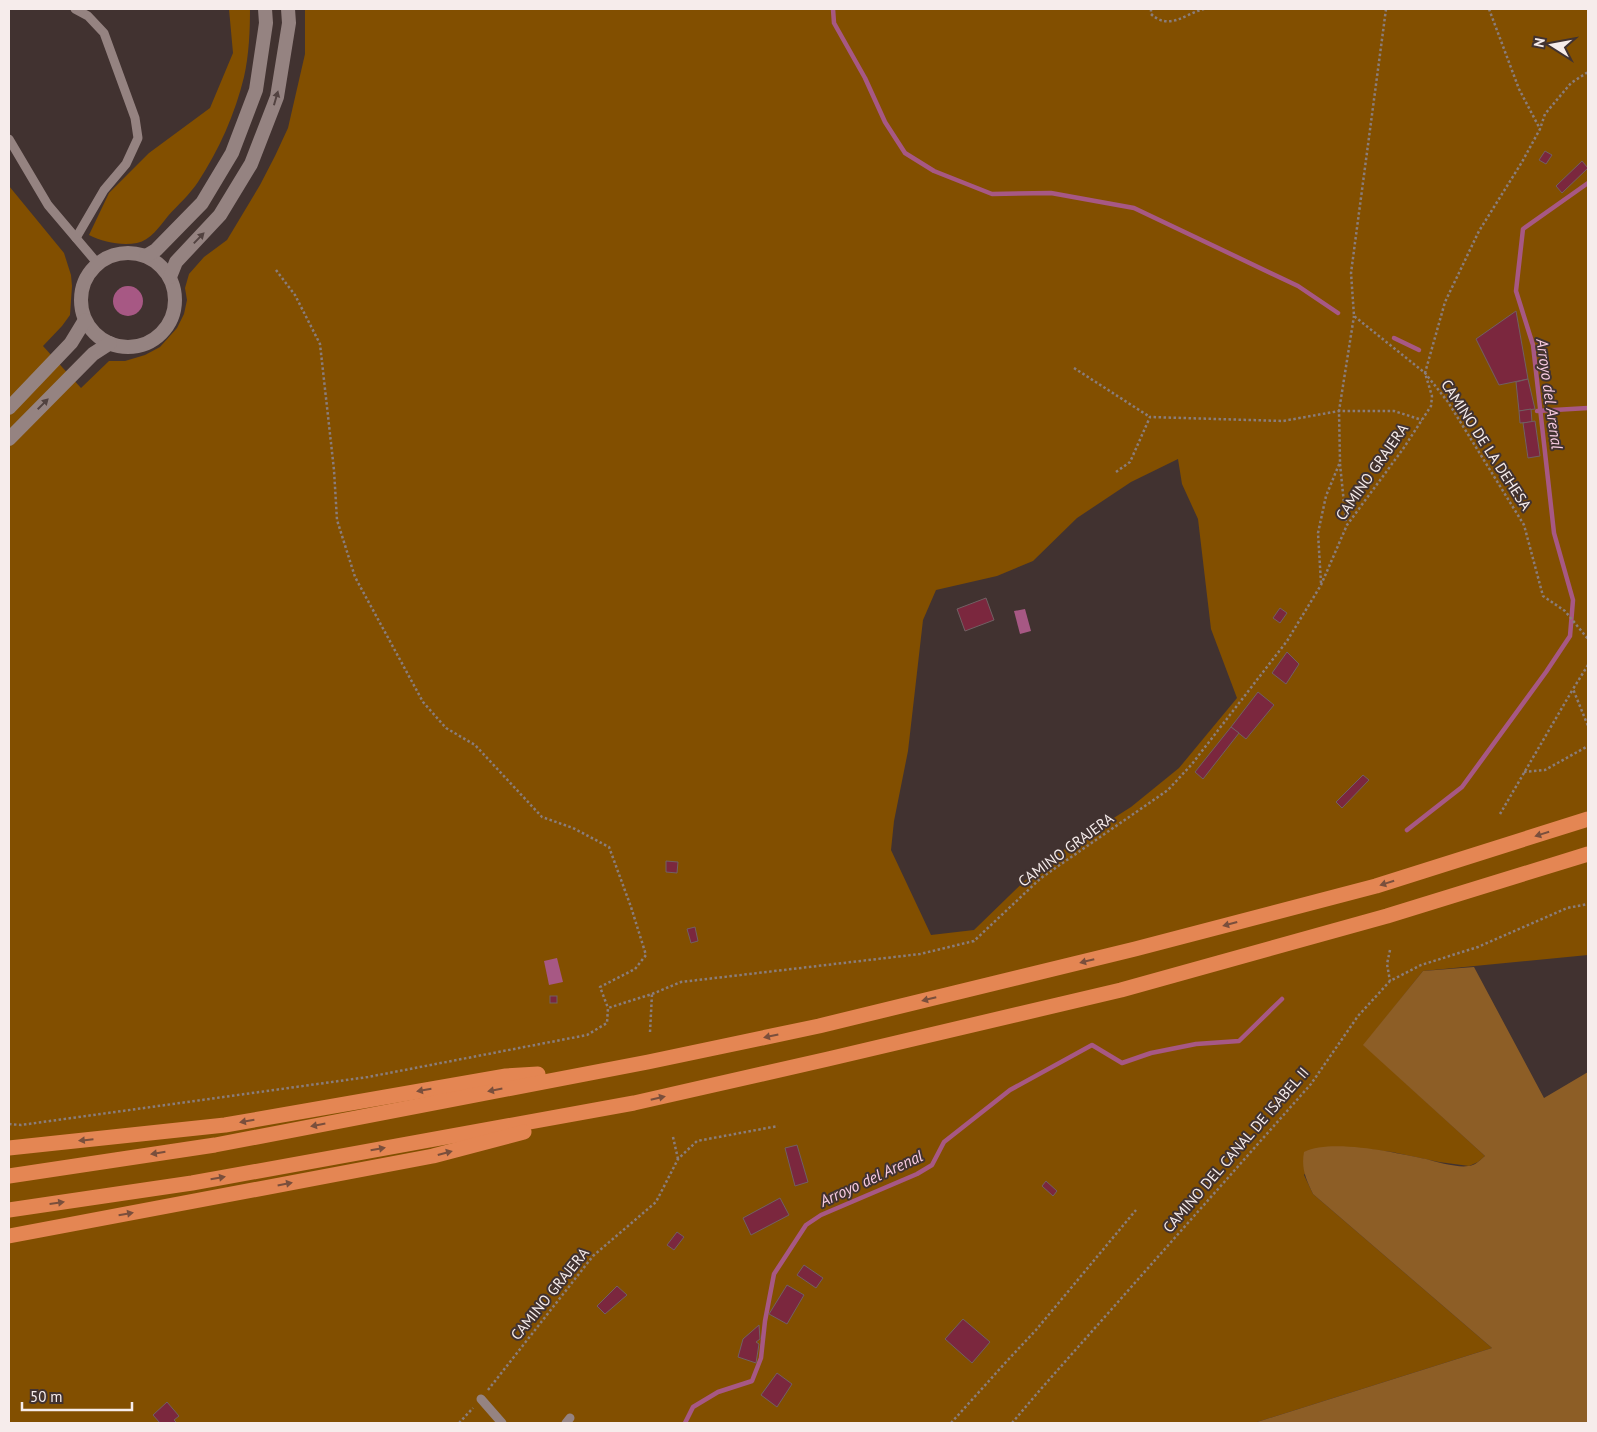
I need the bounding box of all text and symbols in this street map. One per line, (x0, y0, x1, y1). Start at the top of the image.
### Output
north arrow (1527, 20, 1577, 70)
text: N (1530, 36, 1549, 49)
one-way arrow (272, 90, 280, 105)
one-way arrow (192, 233, 204, 245)
water label: Arroyo del Arenal (1532, 336, 1568, 451)
street label: CAMINO DE LA DEHESA (1437, 376, 1536, 514)
one-way arrow (37, 398, 49, 410)
street label: CAMINO GRAJERA (1331, 420, 1412, 524)
street label: CAMINO GRAJERA (1014, 808, 1117, 891)
one-way arrow (1534, 831, 1549, 838)
one-way arrow (1379, 879, 1394, 887)
one-way arrow (1222, 921, 1237, 929)
one-way arrow (1080, 957, 1095, 965)
one-way arrow (922, 995, 937, 1003)
one-way arrow (764, 1032, 779, 1040)
street label: CAMINO DEL CANAL DE ISABEL II (1159, 1063, 1313, 1236)
one-way arrow (416, 1086, 432, 1094)
one-way arrow (486, 1087, 502, 1095)
one-way arrow (650, 1093, 666, 1101)
one-way arrow (239, 1117, 255, 1125)
one-way arrow (310, 1121, 326, 1129)
one-way arrow (77, 1136, 93, 1144)
one-way arrow (370, 1145, 386, 1153)
water label: Arroyo del Arenal (815, 1145, 926, 1211)
one-way arrow (437, 1149, 452, 1157)
one-way arrow (150, 1150, 166, 1158)
one-way arrow (210, 1174, 226, 1182)
one-way arrow (278, 1180, 294, 1188)
one-way arrow (49, 1198, 65, 1206)
one-way arrow (118, 1210, 134, 1218)
street label: CAMINO GRAJERA (506, 1243, 593, 1344)
scale bar (22, 1380, 132, 1412)
text: 50 m (30, 1387, 63, 1406)

